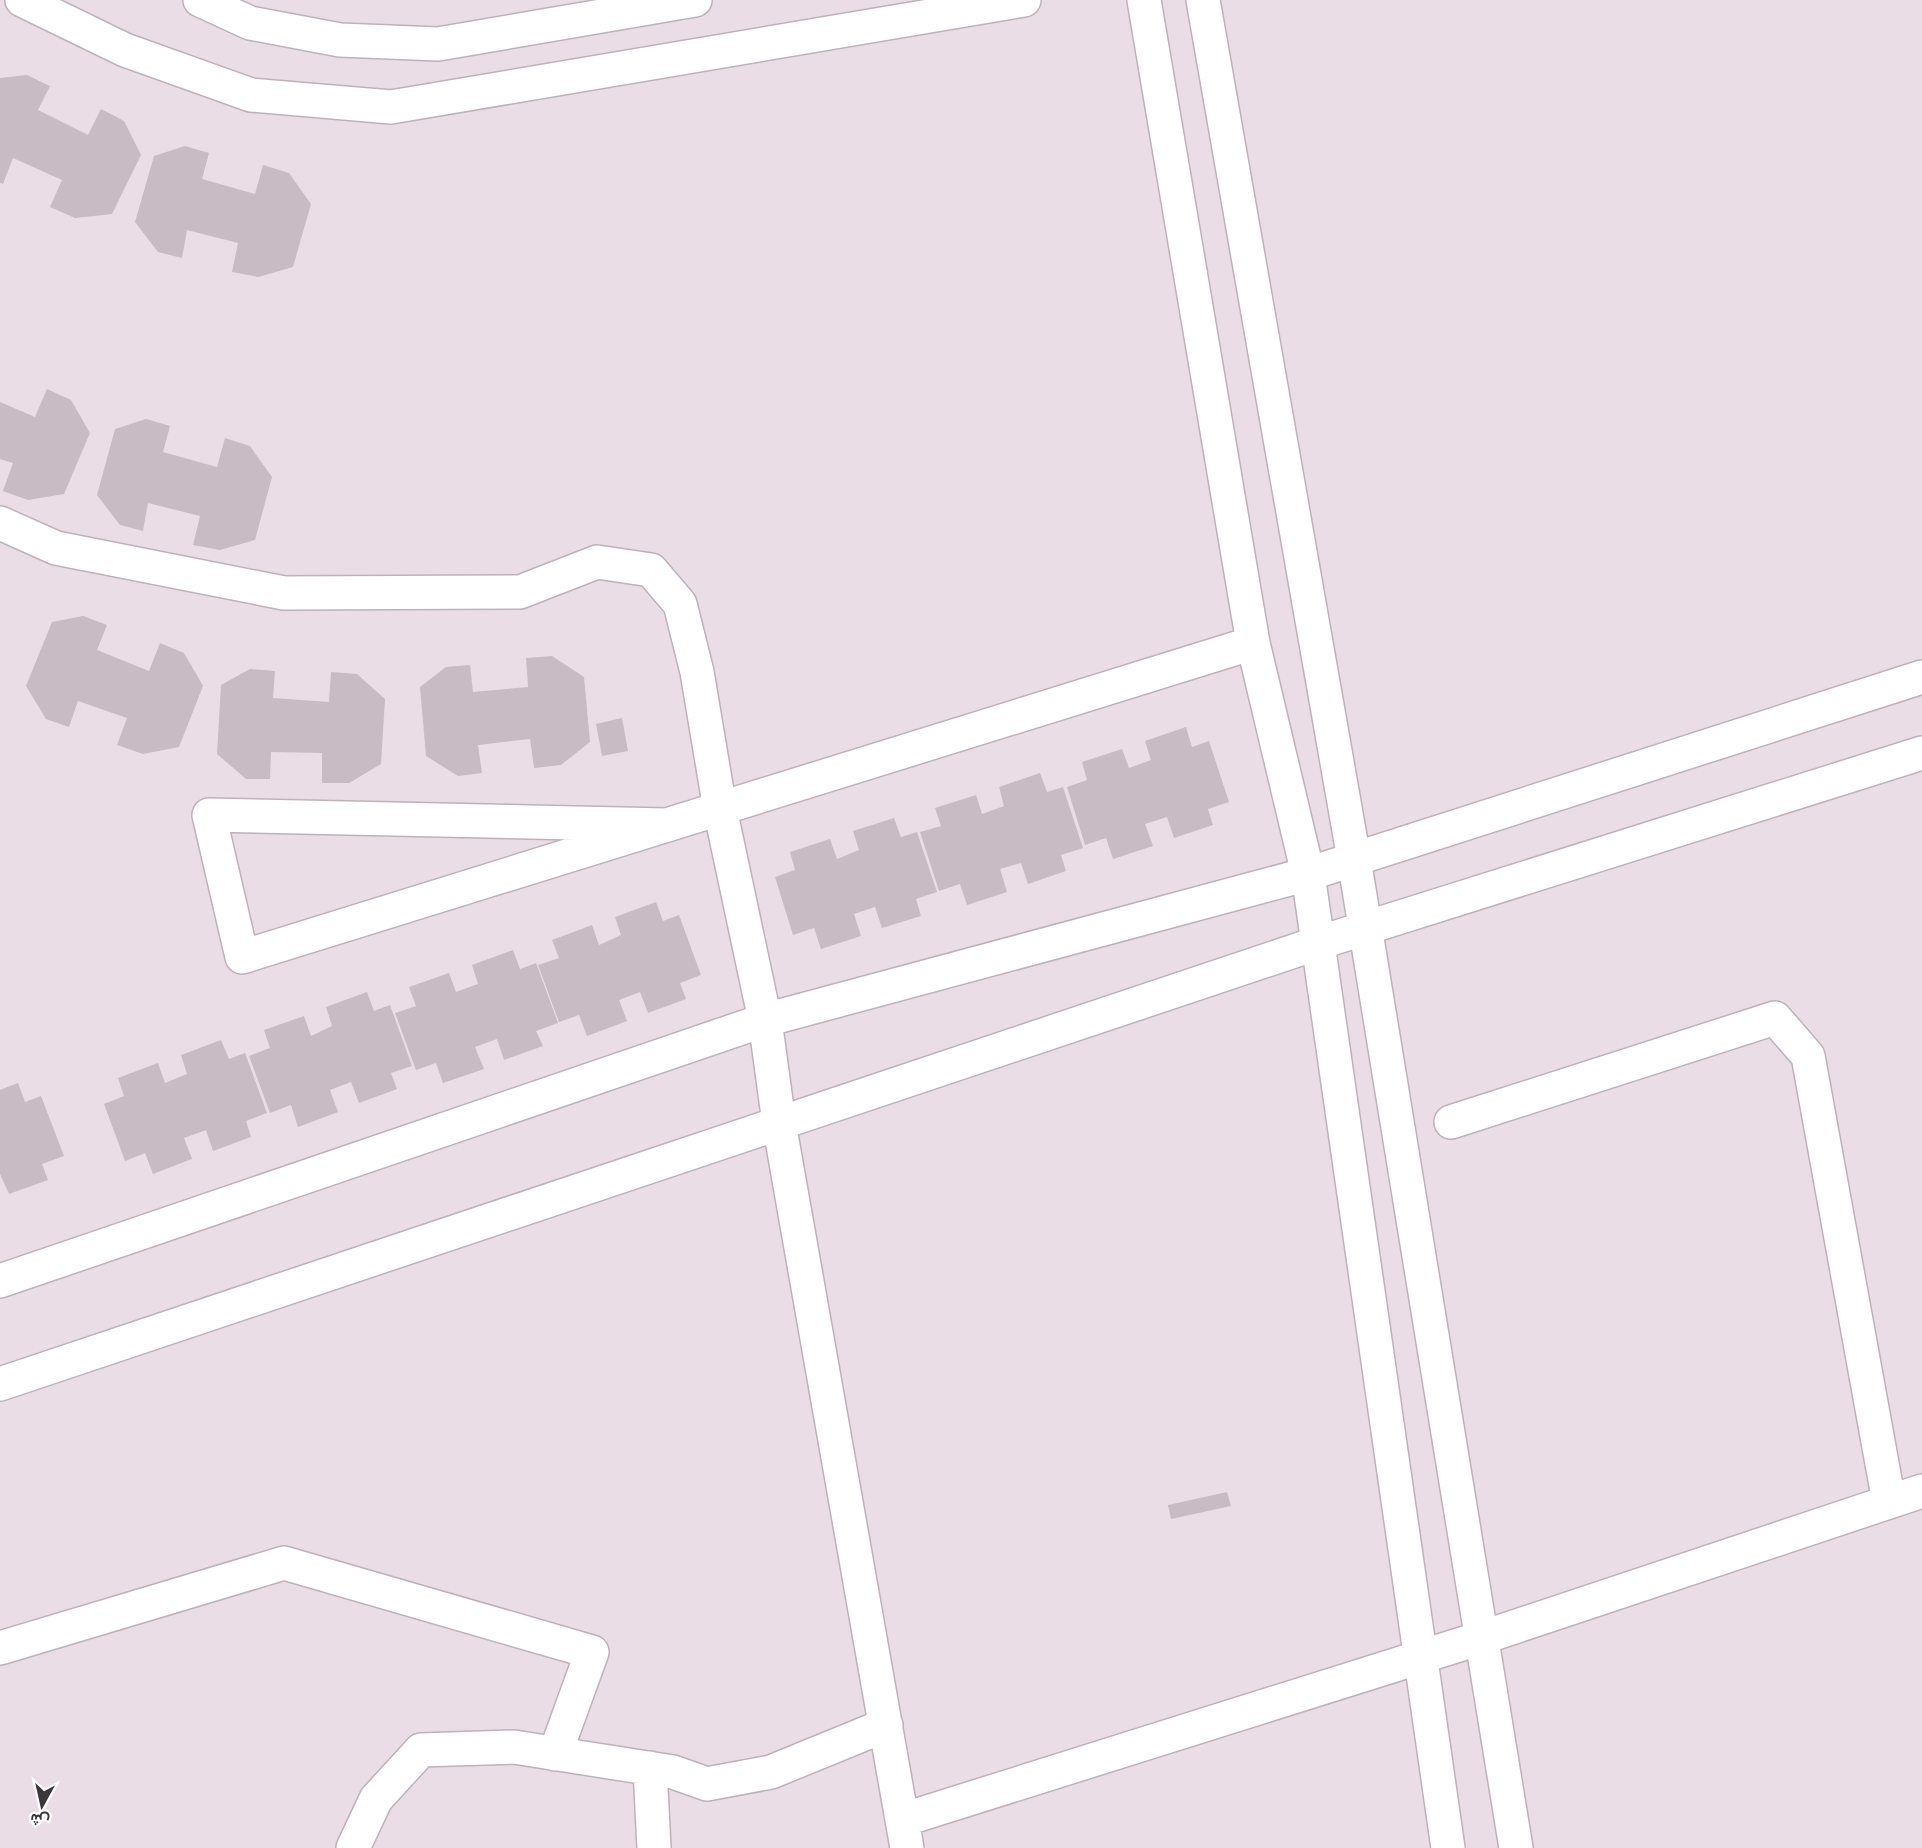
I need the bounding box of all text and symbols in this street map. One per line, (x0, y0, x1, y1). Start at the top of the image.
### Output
north arrow (12, 1776, 72, 1836)
text: ش (29, 1810, 51, 1831)

